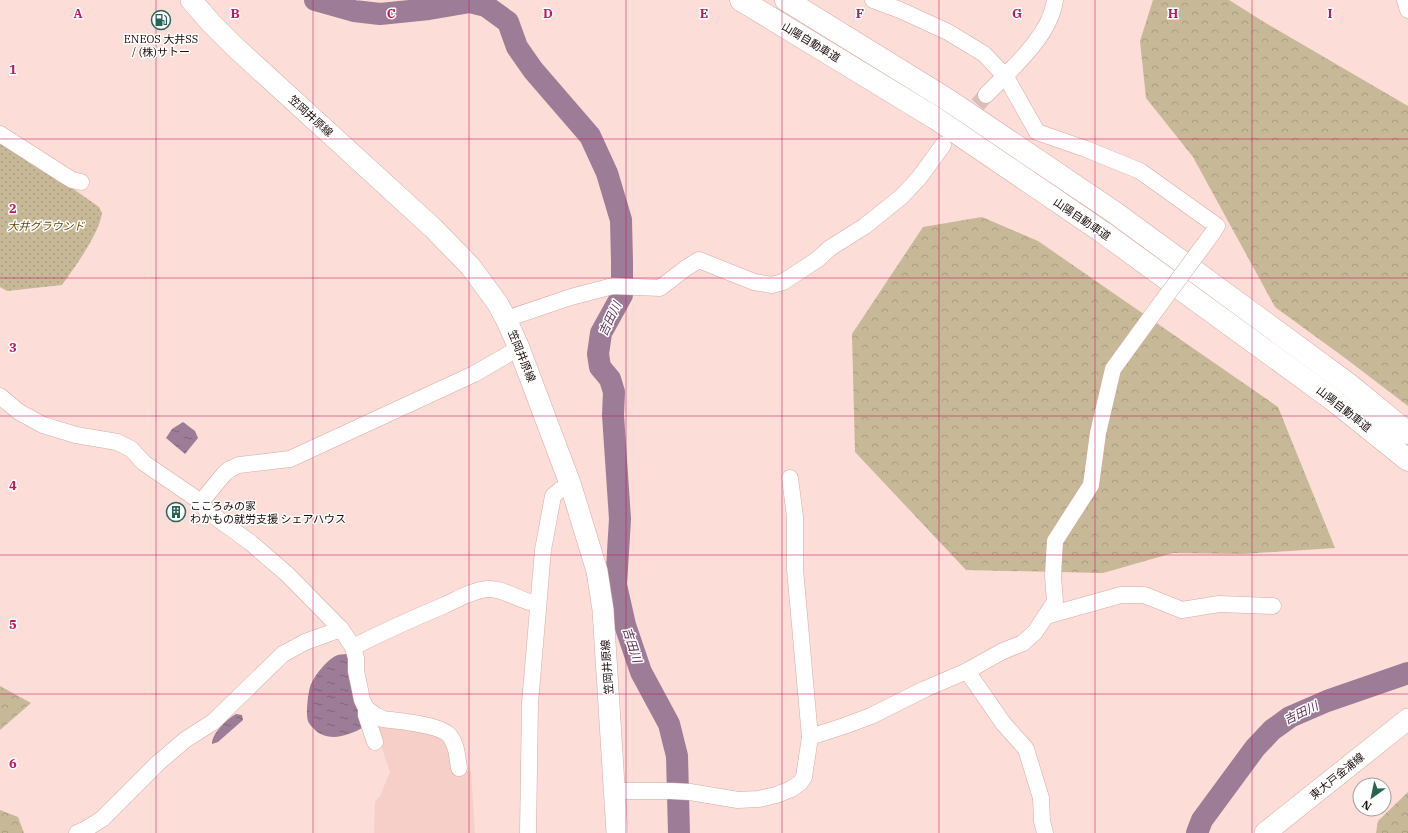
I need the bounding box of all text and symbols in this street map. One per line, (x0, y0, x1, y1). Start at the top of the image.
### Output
text: A (73, 5, 83, 22)
text: B (230, 5, 240, 22)
text: C (387, 5, 396, 22)
text: D (543, 5, 553, 22)
text: E (700, 5, 708, 22)
text: F (856, 5, 864, 22)
text: G (1012, 5, 1022, 22)
text: H (1168, 5, 1179, 22)
text: I (1328, 5, 1333, 22)
fuel station icon: ENEOS 大井SS / (株)サトー (150, 9, 172, 31)
street label: 山陽自動車道 (779, 19, 843, 65)
place label: ENEOS 大井SS / (株)サトー (124, 32, 198, 59)
text: 1 (9, 61, 17, 78)
street label: 笠岡井原線 (286, 92, 336, 140)
street label: 山陽自動車道 (1051, 195, 1113, 243)
text: 2 (9, 200, 17, 217)
park label: 大井グラウンド (8, 219, 85, 233)
water label: 吉田川 (595, 297, 625, 338)
street label: 笠岡井原線 (505, 328, 539, 384)
text: 3 (9, 339, 17, 356)
street label: 山陽自動車道 (1314, 383, 1374, 435)
text: 4 (9, 477, 17, 494)
place label: こころみの家 わかもの就労支援 シェアハウス (190, 499, 346, 526)
building icon: こころみの家 わかもの就労支援 シェアハウス (165, 501, 187, 523)
text: 5 (9, 616, 17, 633)
water label: 吉田川 (620, 625, 646, 666)
street label: 笠岡井原線 (598, 639, 616, 695)
water label: 吉田川 (1281, 697, 1322, 727)
street label: 東大戸金浦線 (1307, 750, 1367, 802)
text: 6 (9, 755, 17, 772)
north arrow (1352, 777, 1392, 817)
text: N (1359, 797, 1374, 814)

